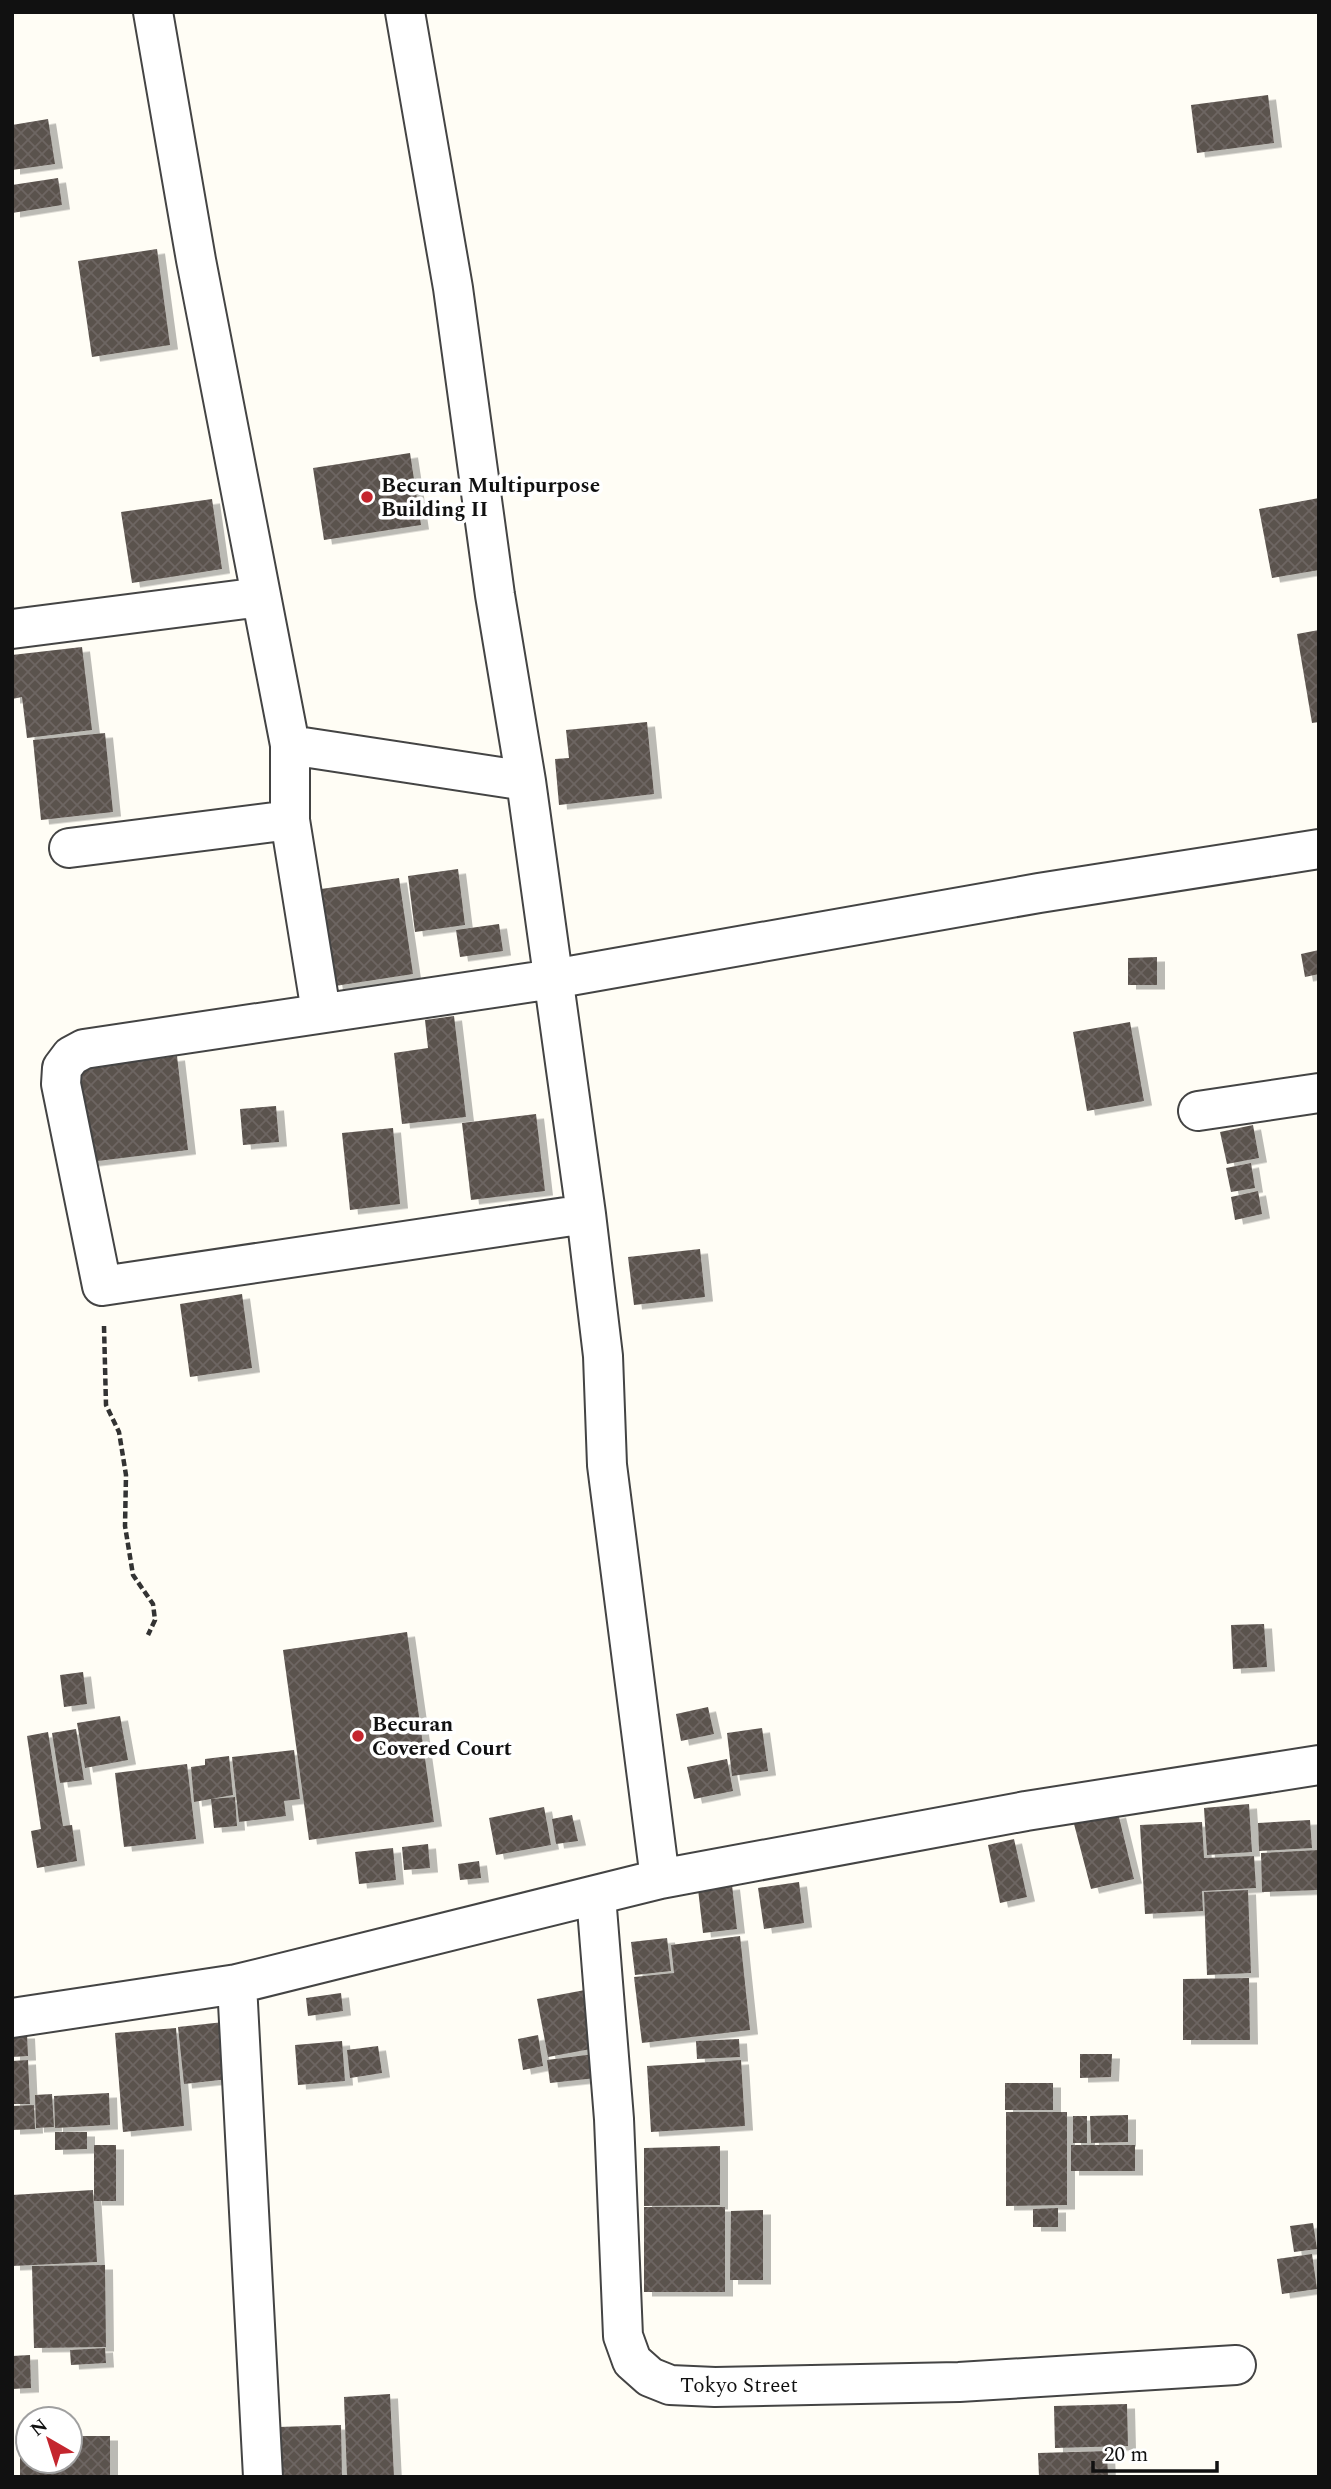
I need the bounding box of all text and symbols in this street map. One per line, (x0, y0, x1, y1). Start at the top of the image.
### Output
place label: Becuran Multipurpose Building II (381, 470, 600, 526)
marker: Becuran Multipurpose Building II (359, 489, 375, 505)
place label: Becuran Covered Court (372, 1709, 512, 1765)
marker: Becuran Covered Court (350, 1728, 366, 1744)
street label: Tokyo Street (680, 2370, 798, 2402)
north arrow (14, 2405, 84, 2475)
text: N (24, 2412, 54, 2444)
scale bar (1093, 2430, 1217, 2474)
text: 20 m (1104, 2439, 1148, 2471)

